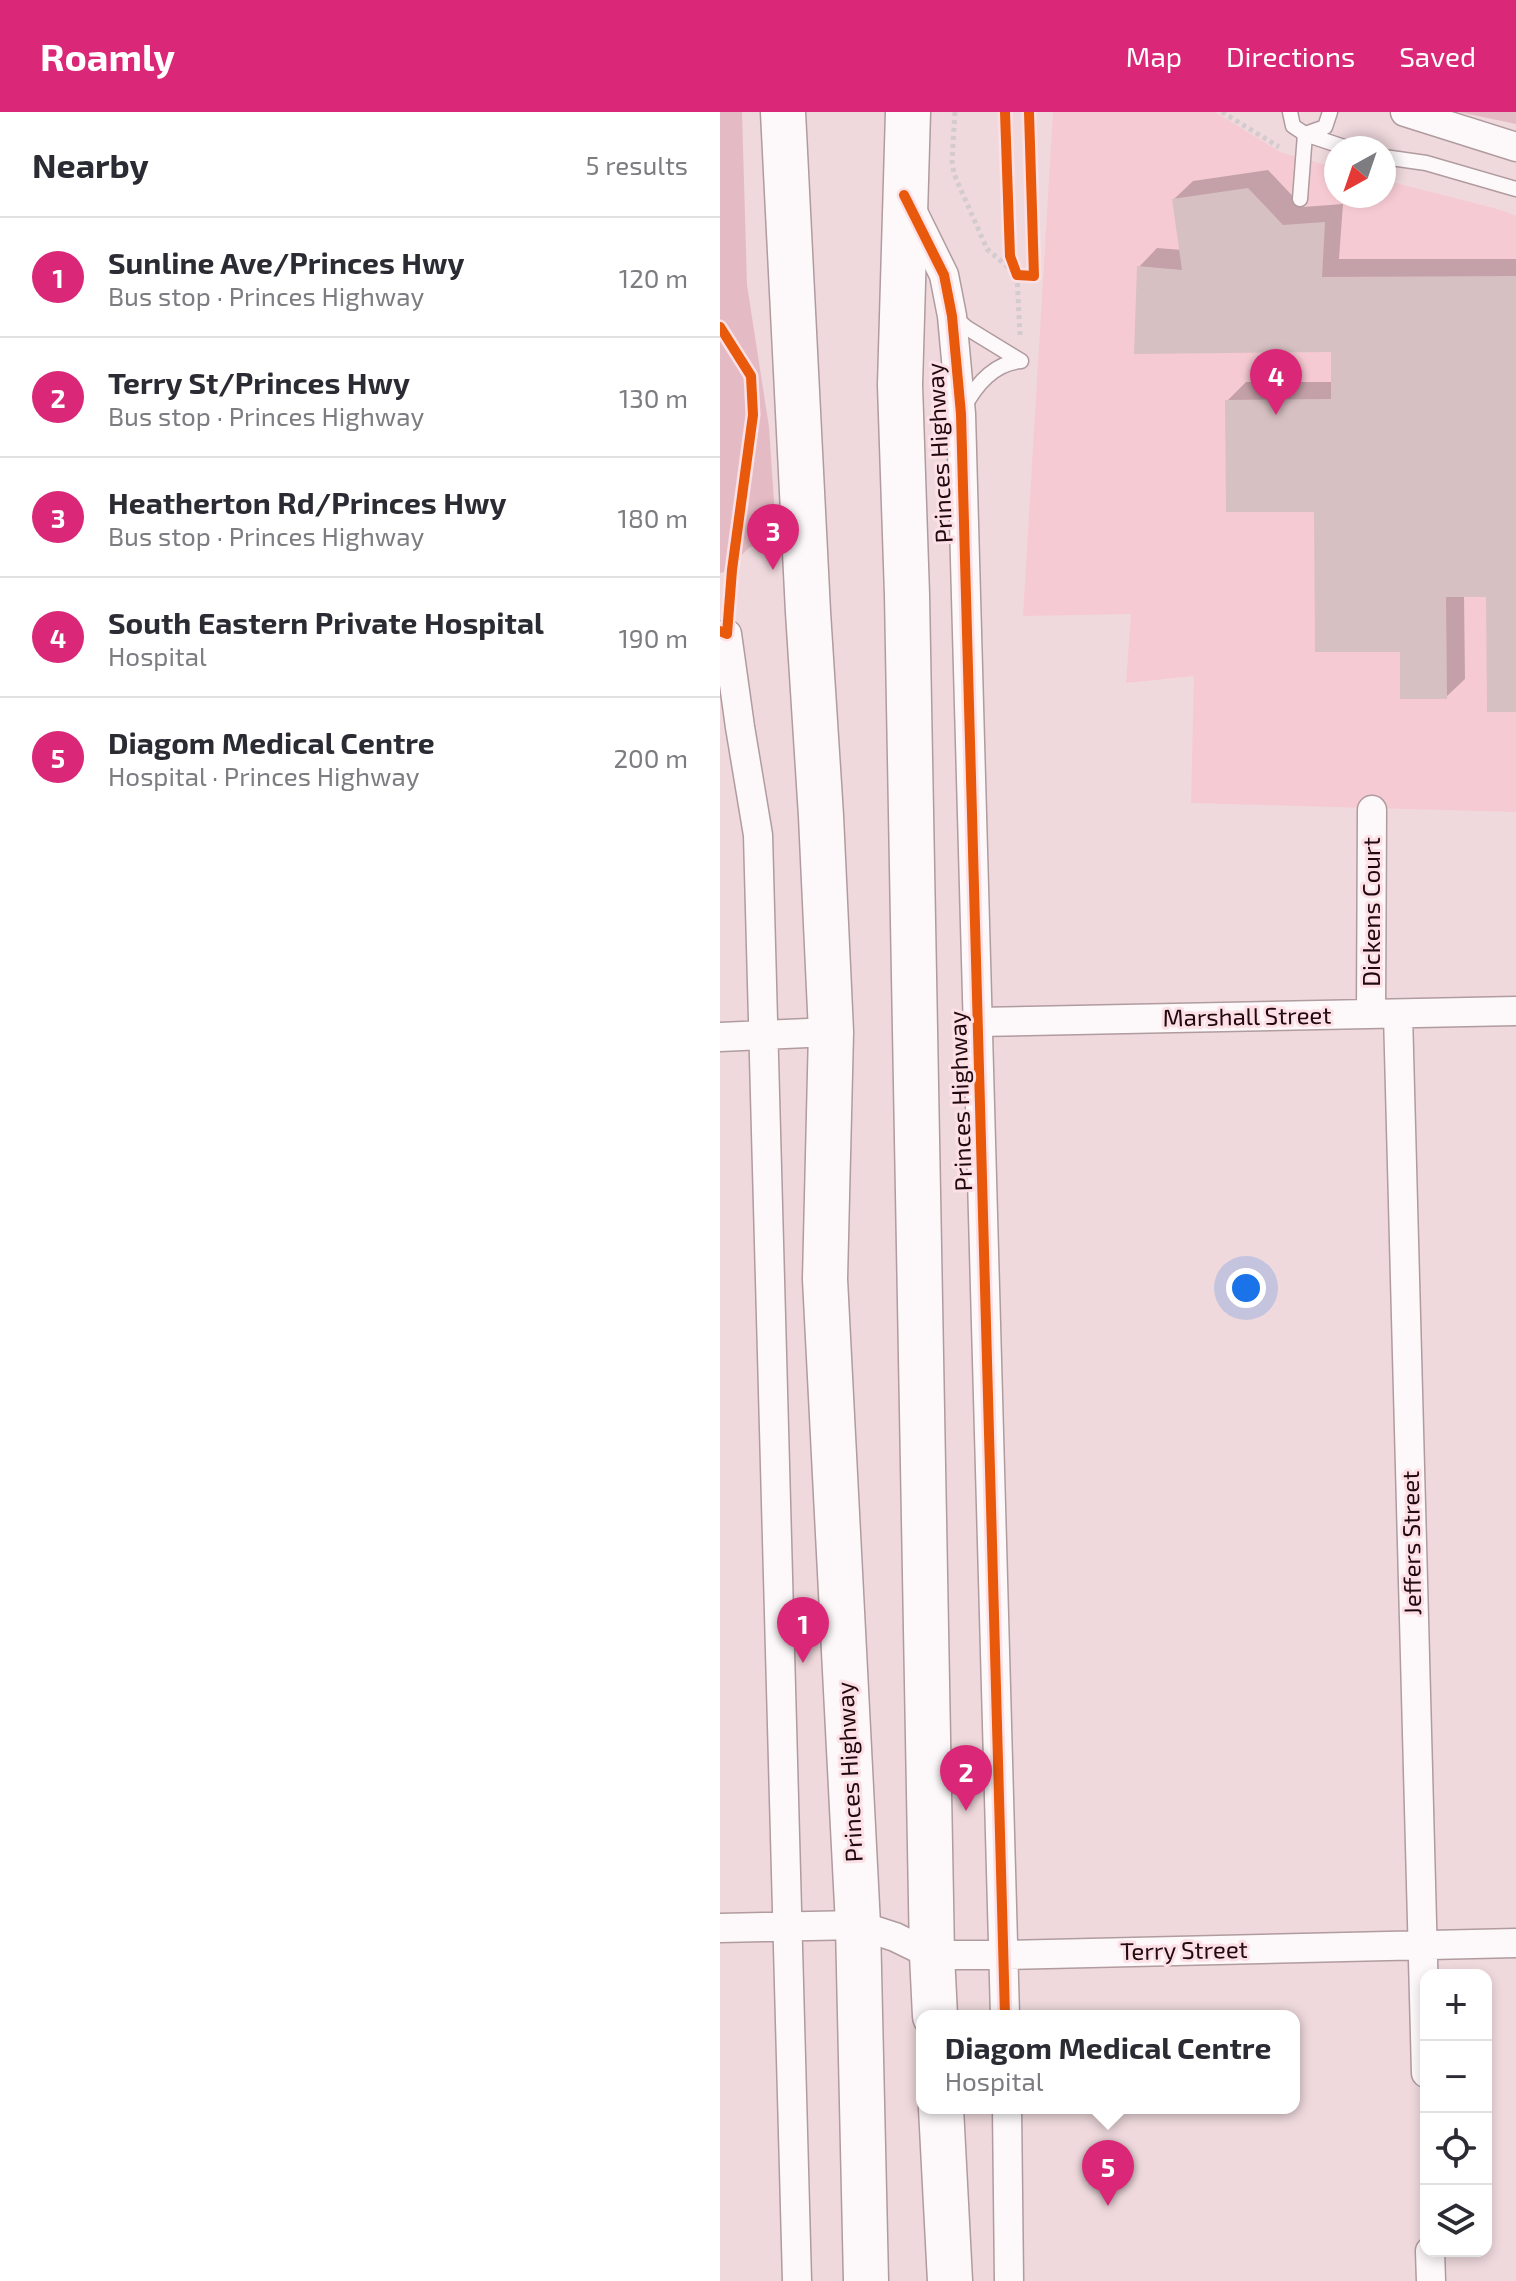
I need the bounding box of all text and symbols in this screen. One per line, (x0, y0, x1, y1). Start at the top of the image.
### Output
text: Roamly (40, 33, 175, 79)
text: Map (1126, 39, 1182, 73)
text: Directions (1226, 39, 1355, 73)
text: Saved (1399, 39, 1476, 73)
north arrow (1324, 136, 1396, 208)
text: Nearby (32, 144, 149, 185)
text: 5 results (586, 149, 688, 180)
text: Sunline Ave/Princes Hwy (108, 244, 465, 280)
text: 1 (52, 262, 64, 293)
text: 120 m (619, 262, 688, 293)
text: Bus stop · Princes Highway (108, 280, 424, 311)
pin: 4 (1250, 349, 1302, 415)
street label: Princes Highway (919, 362, 958, 544)
text: Terry St/Princes Hwy (108, 364, 410, 400)
text: 2 (50, 382, 66, 413)
text: 130 m (619, 382, 688, 413)
text: Bus stop · Princes Highway (108, 400, 424, 431)
text: Heatherton Rd/Princes Hwy (108, 484, 506, 520)
text: 3 (51, 502, 65, 533)
text: 180 m (618, 502, 688, 533)
pin: 3 (747, 504, 799, 570)
text: Bus stop · Princes Highway (108, 520, 424, 551)
text: South Eastern Private Hospital (108, 604, 544, 640)
text: 4 (50, 622, 66, 653)
text: 190 m (619, 622, 688, 653)
text: Hospital (108, 640, 207, 671)
text: Diagom Medical Centre (108, 724, 435, 760)
text: 5 (51, 742, 65, 773)
text: 200 m (613, 742, 688, 773)
text: Hospital · Princes Highway (108, 760, 419, 791)
street label: Dickens Court (1356, 837, 1385, 987)
street label: Marshall Street (1162, 1000, 1332, 1031)
street label: Princes Highway (942, 1010, 977, 1192)
your location (1226, 1268, 1266, 1308)
street label: Jeffers Street (1395, 1470, 1426, 1616)
pin: 1 (777, 1597, 829, 1663)
street label: Princes Highway (829, 1681, 868, 1863)
pin: 2 (940, 1745, 992, 1811)
street label: Terry Street (1120, 1934, 1248, 1965)
map controls (1420, 1969, 1492, 2257)
button: + (1420, 1969, 1492, 2041)
popup (916, 2010, 1300, 2114)
text: Diagom Medical Centre (945, 2029, 1271, 2065)
button: − (1420, 2041, 1492, 2113)
text: Hospital (945, 2065, 1043, 2096)
button: locate (1420, 2113, 1492, 2185)
pin: 5 (1082, 2140, 1134, 2206)
button: layers (1420, 2185, 1492, 2257)

